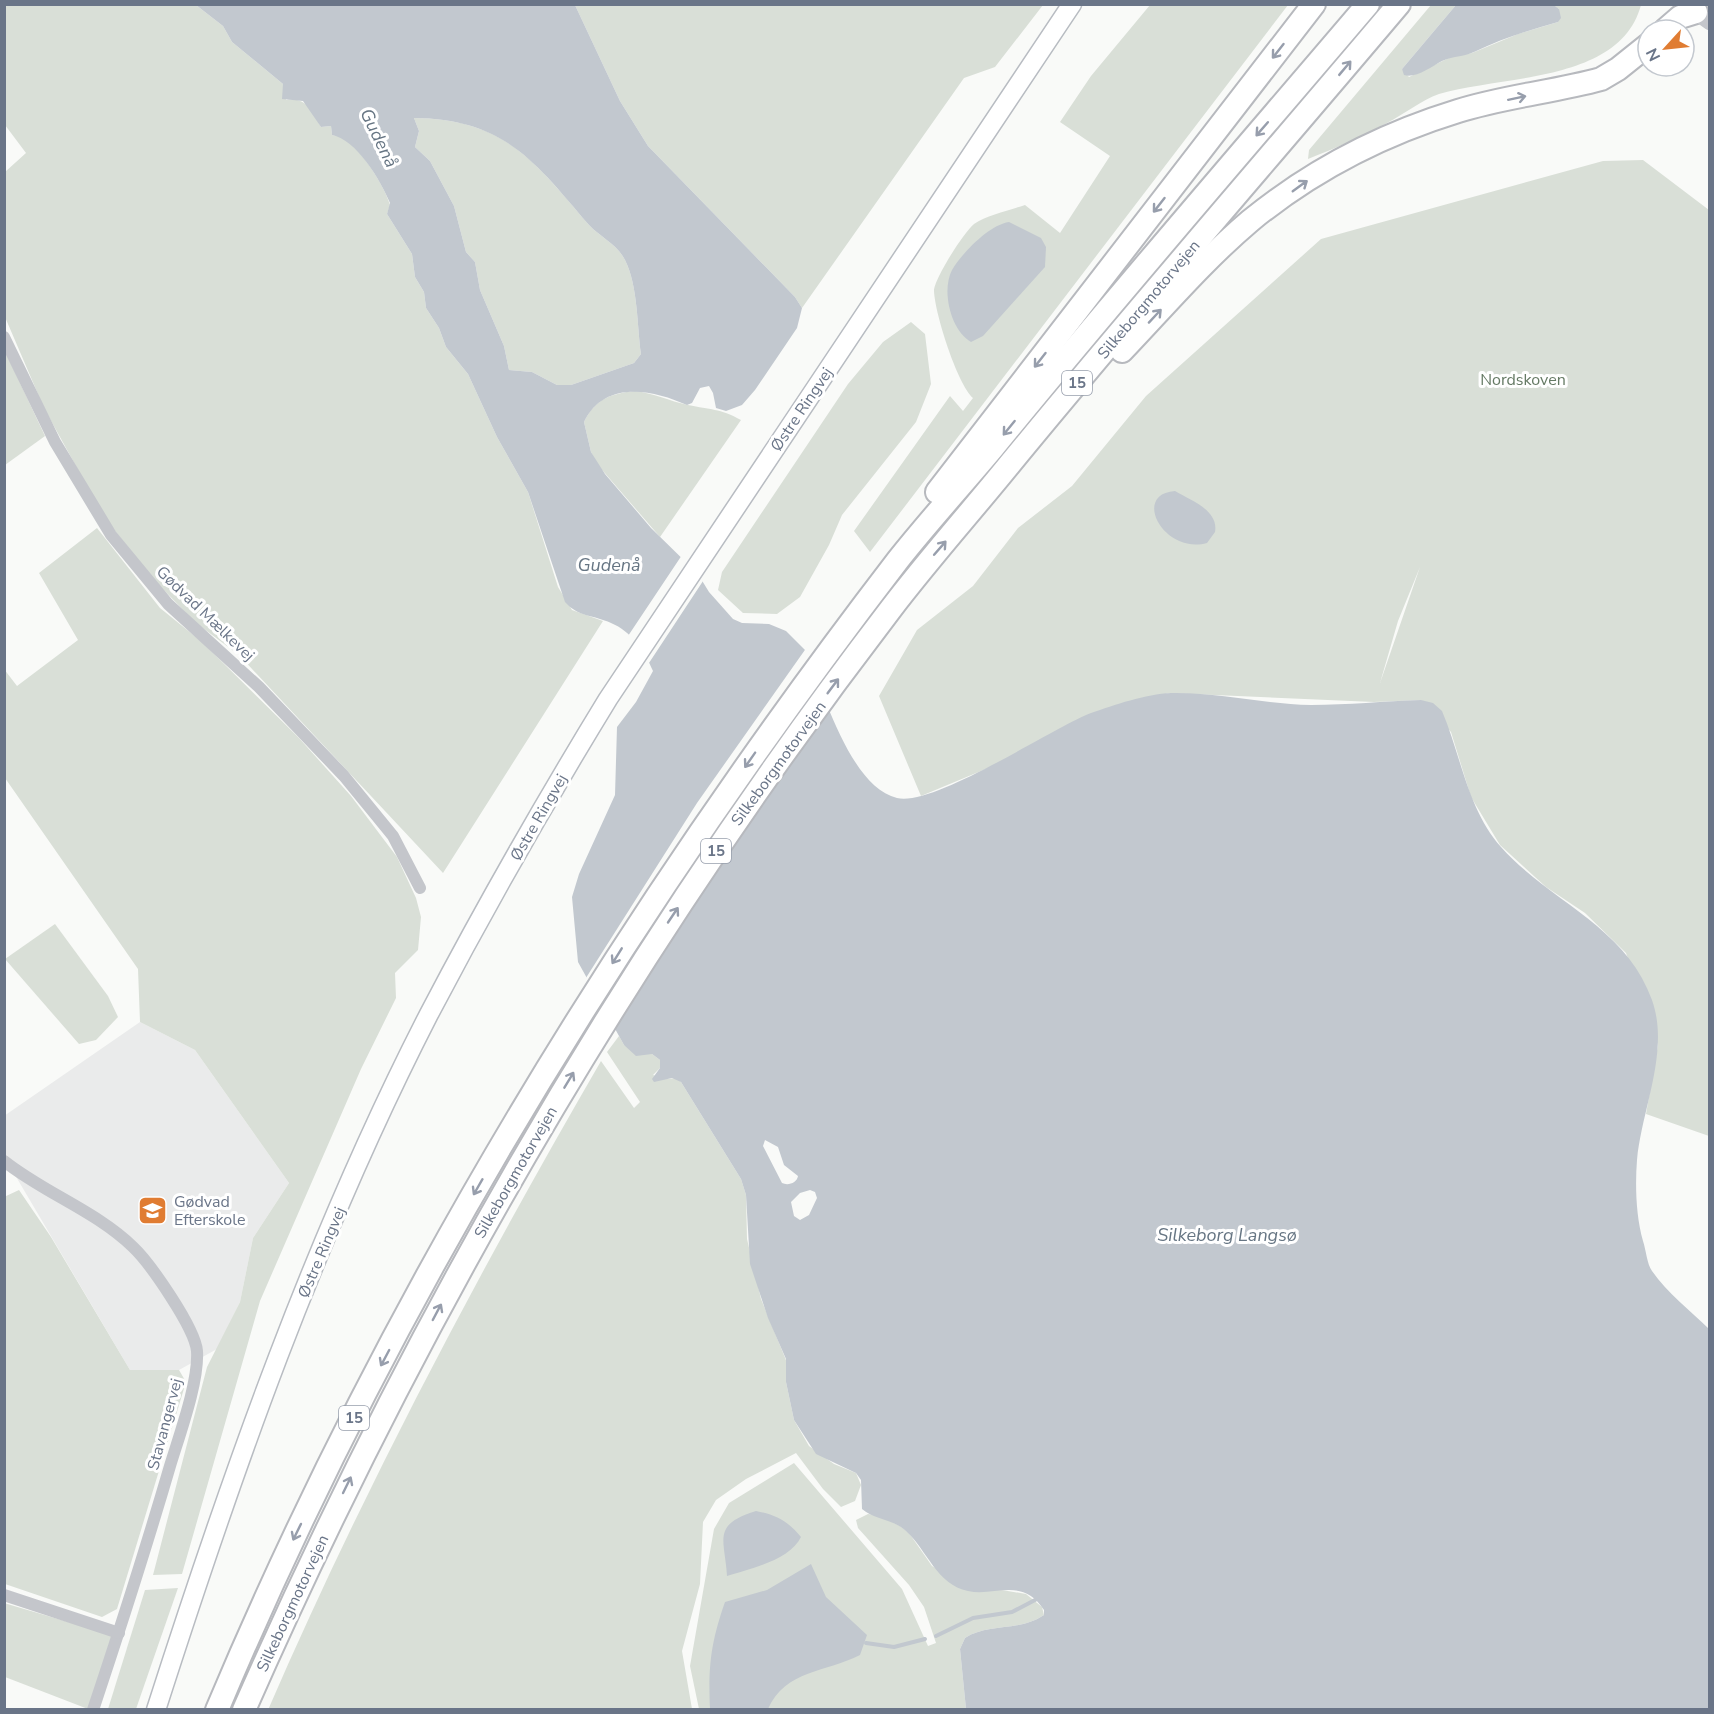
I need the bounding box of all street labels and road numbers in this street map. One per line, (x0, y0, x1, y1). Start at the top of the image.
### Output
street label: Silkeborgmotorvejen (1092, 236, 1205, 364)
street label: Østre Ringvej (766, 363, 838, 456)
road number: 15 (1062, 371, 1092, 395)
street label: Gødvad Mælkevej (151, 561, 259, 666)
street label: Silkeborgmotorvejen (726, 697, 831, 830)
street label: Østre Ringvej (505, 770, 573, 865)
road number: 15 (701, 839, 731, 863)
street label: Silkeborgmotorvejen (469, 1102, 563, 1243)
street label: Østre Ringvej (293, 1203, 351, 1301)
street label: Stavangervej (142, 1376, 188, 1472)
road number: 15 (339, 1406, 369, 1430)
street label: Silkeborgmotorvejen (251, 1531, 334, 1676)

